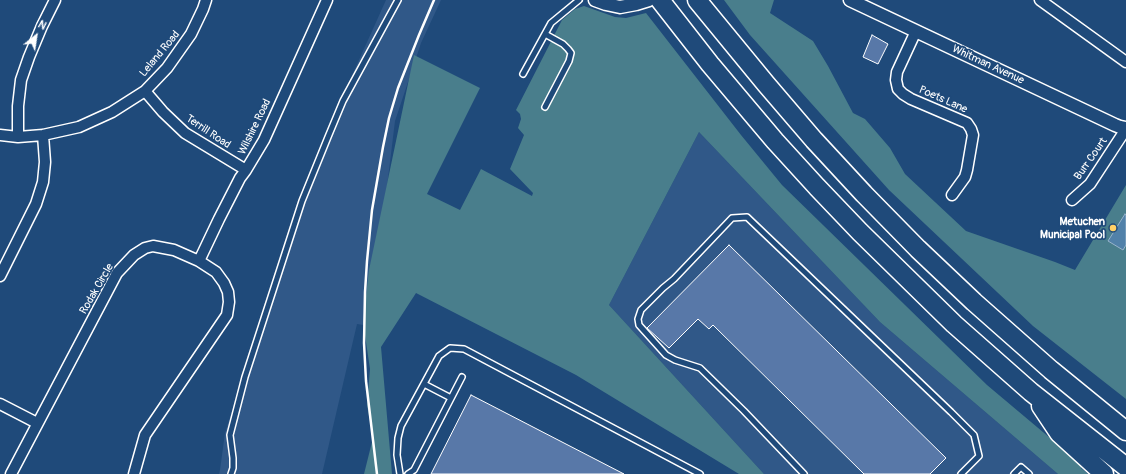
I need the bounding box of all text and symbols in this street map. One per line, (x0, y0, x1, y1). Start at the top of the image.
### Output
north arrow (16, 16, 56, 56)
text: N (36, 18, 49, 33)
street label: Leland Road (137, 28, 183, 80)
street label: Whitman Avenue (950, 43, 1026, 87)
street label: Poets Lane (917, 83, 969, 117)
street label: Wilshire Road (236, 97, 274, 157)
street label: Terrill Road (183, 112, 233, 152)
street label: Burr Court (1072, 135, 1110, 183)
place label: Metuchen Municipal Pool (1040, 215, 1105, 241)
marker: Metuchen Municipal Pool (1108, 223, 1118, 233)
street label: Rodak Circle (77, 261, 117, 317)

